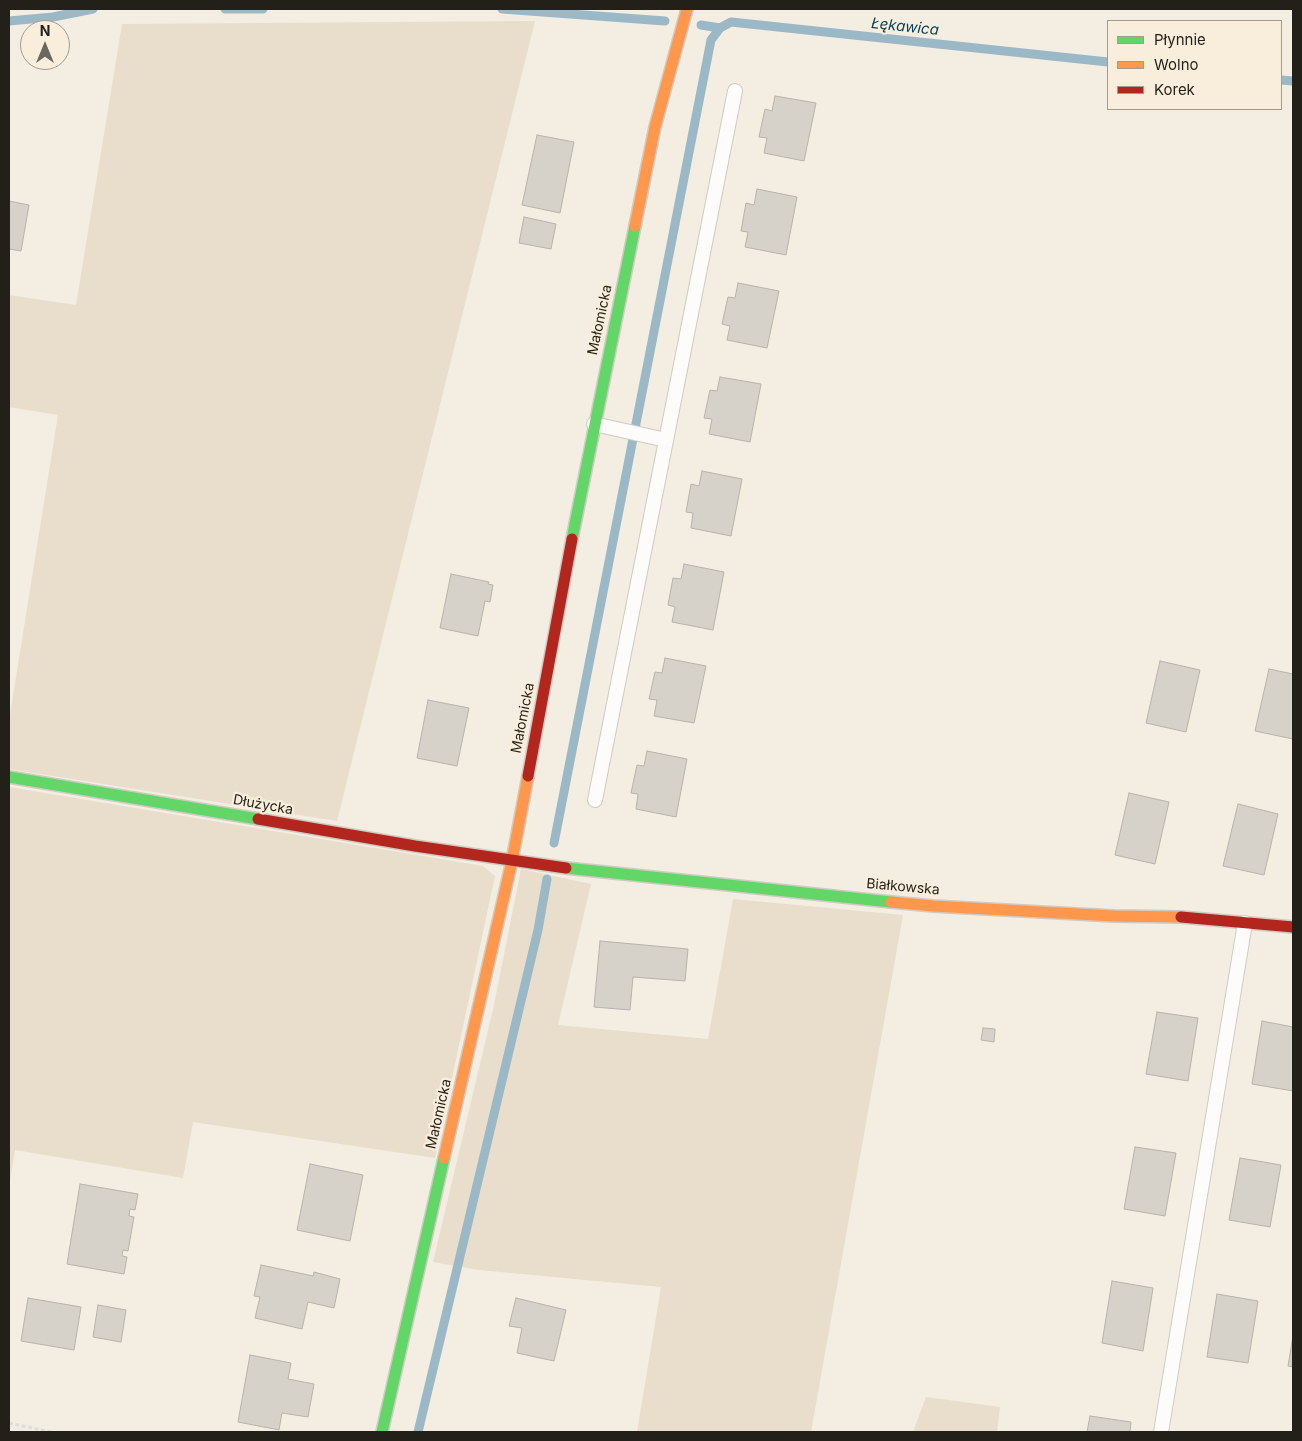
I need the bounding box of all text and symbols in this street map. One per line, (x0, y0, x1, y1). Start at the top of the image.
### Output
water label: Łękawica (870, 14, 940, 40)
north arrow (20, 20, 70, 70)
legend (1107, 20, 1282, 110)
text: N (40, 22, 50, 39)
text: Płynnie (1154, 30, 1206, 49)
text: Wolno (1154, 55, 1199, 74)
text: Korek (1154, 80, 1195, 99)
street label: Małomicka (584, 283, 616, 357)
street label: Małomicka (508, 681, 538, 755)
street label: Dłużycka (232, 791, 294, 819)
street label: Białkowska (866, 875, 940, 899)
street label: Małomicka (423, 1077, 455, 1151)

